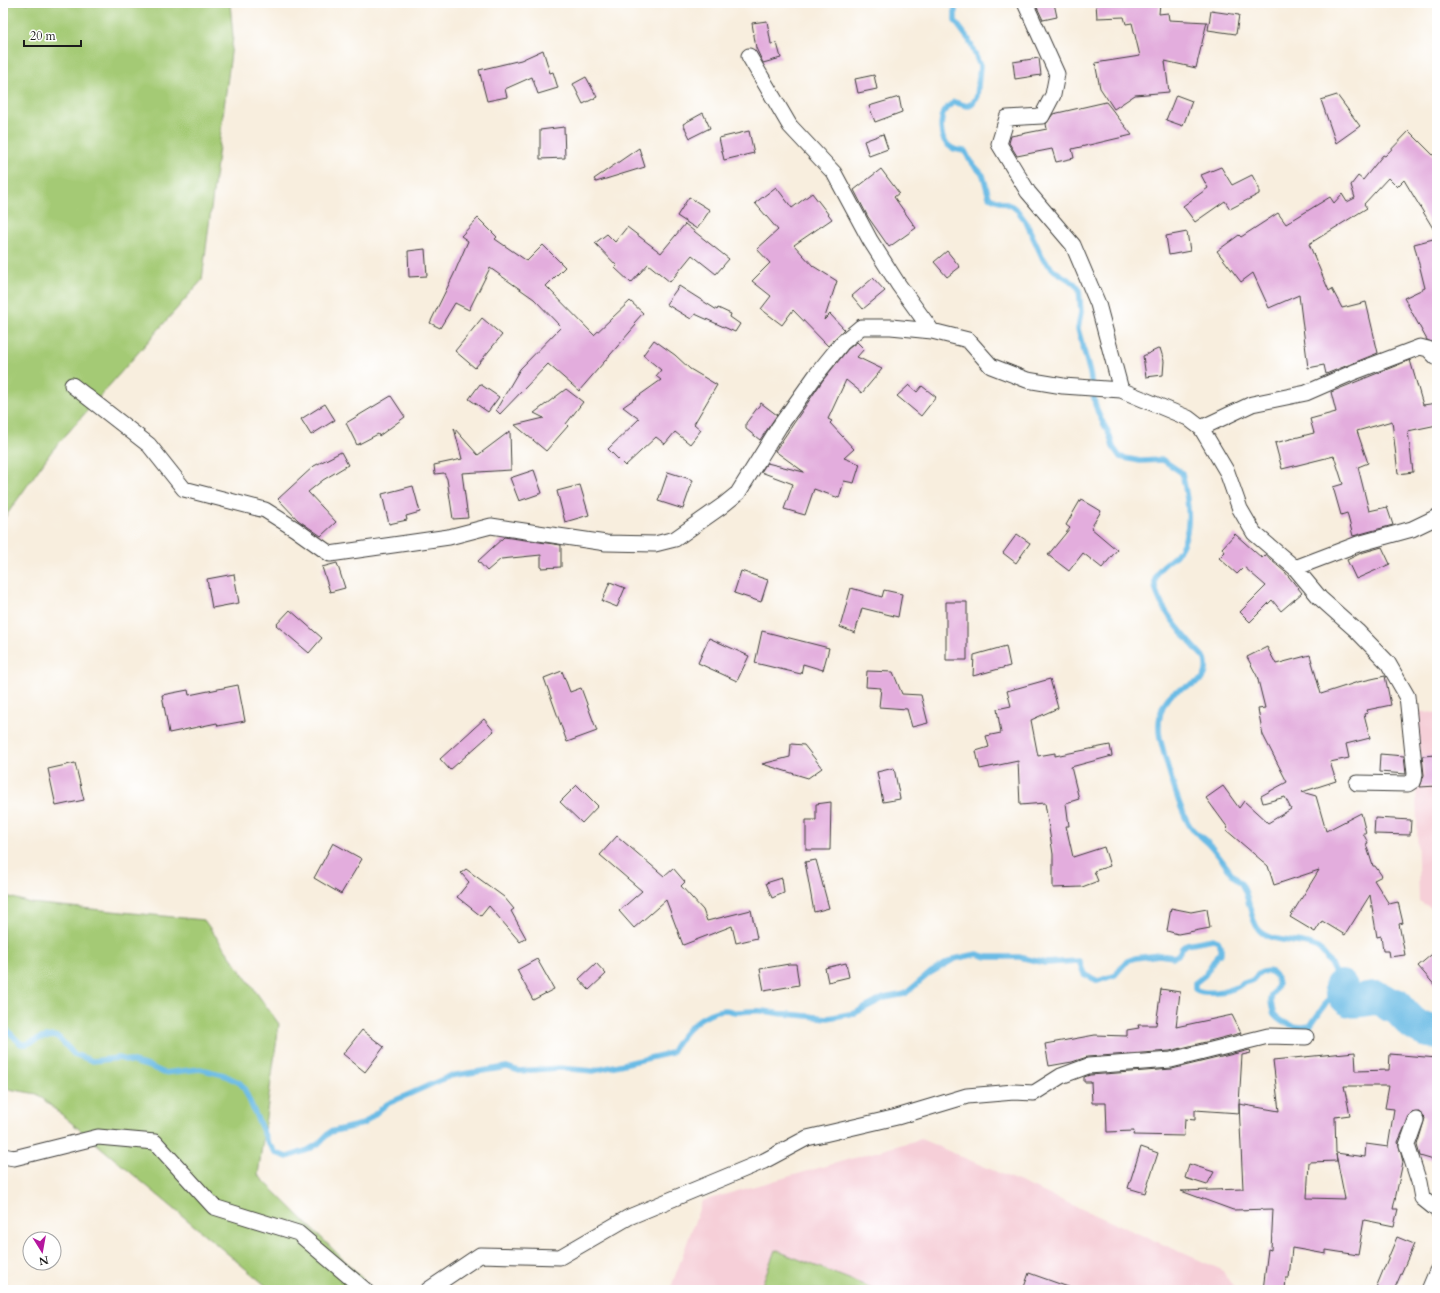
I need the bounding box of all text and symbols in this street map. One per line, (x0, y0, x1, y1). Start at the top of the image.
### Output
scale bar (24, 22, 81, 48)
text: 20 m (30, 28, 57, 44)
north arrow (22, 1231, 62, 1271)
text: N (37, 1252, 50, 1269)

